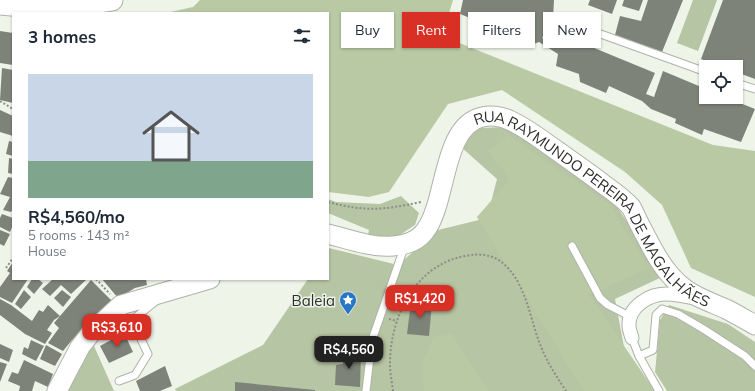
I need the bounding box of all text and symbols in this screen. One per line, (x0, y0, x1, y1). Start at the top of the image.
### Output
chip: Buy (341, 12, 394, 48)
chip: Rent (402, 12, 460, 48)
chip: Filters (468, 12, 535, 48)
chip: New (543, 12, 601, 48)
icon: filters (291, 25, 313, 47)
text: 3 homes (28, 26, 96, 47)
map controls (699, 60, 743, 104)
button: locate (699, 60, 743, 104)
icon: home (135, 100, 207, 172)
street label: RUA RAYMUNDO PEREIRA DE MAGALHÃES (471, 106, 713, 311)
text: R$4,560/mo (28, 206, 125, 227)
text: 5 rooms · 143 m² (28, 227, 129, 243)
text: House (28, 243, 66, 259)
pin: R$1,420 (383, 285, 457, 319)
place icon: Baleia (338, 290, 358, 315)
text: R$1,420 (394, 290, 446, 306)
place label: Baleia (291, 291, 335, 310)
pin: R$3,610 (80, 314, 154, 348)
text: R$3,610 (91, 319, 143, 335)
pin: R$4,560 (312, 336, 386, 370)
text: R$4,560 (323, 341, 375, 357)

